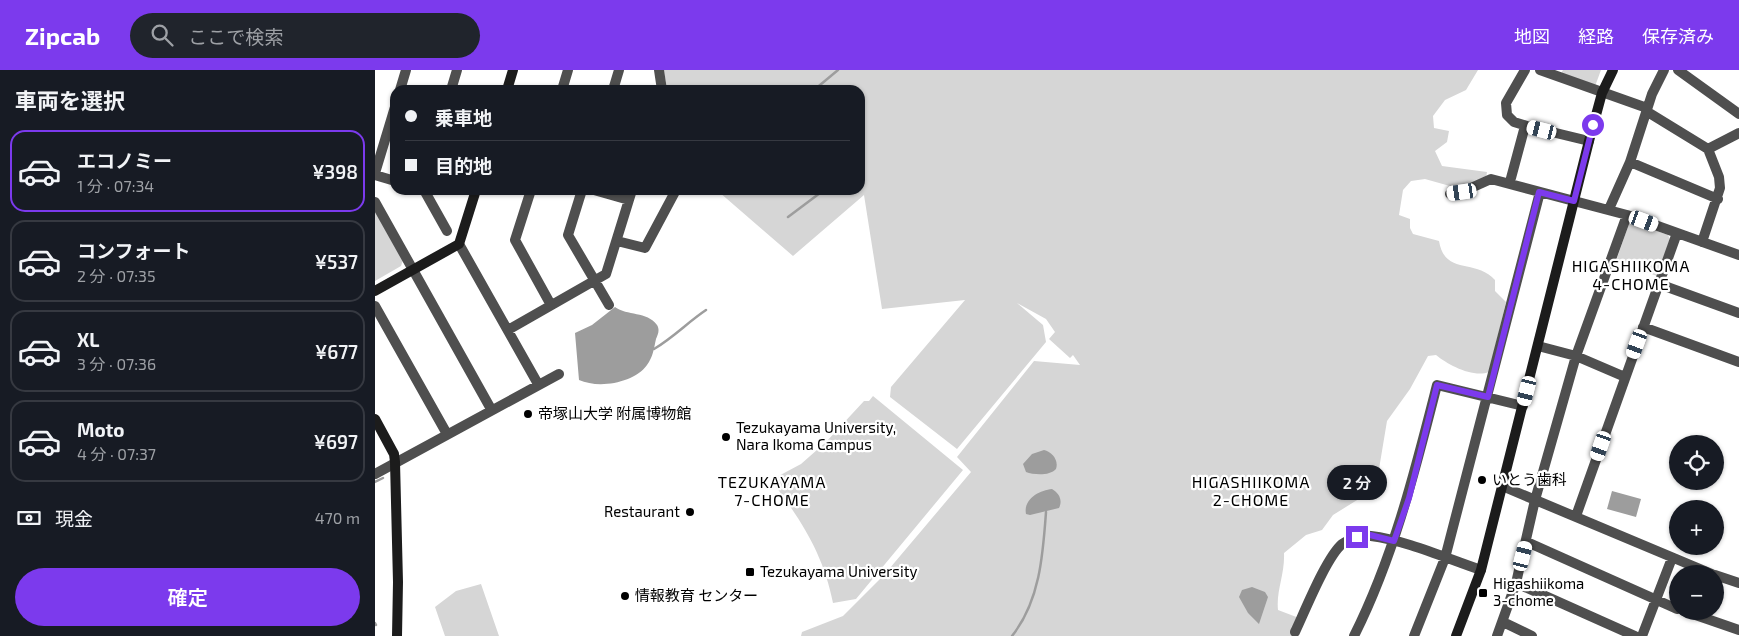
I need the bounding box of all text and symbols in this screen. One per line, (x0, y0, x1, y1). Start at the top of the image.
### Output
search box (130, 13, 480, 58)
text: Zipcab (25, 21, 100, 50)
icon: search (148, 21, 176, 49)
text: ここで検索 (188, 25, 283, 48)
text: 地図 (1514, 25, 1550, 47)
text: 経路 (1578, 25, 1614, 47)
text: 保存済み (1642, 25, 1714, 47)
text: 車両を選択 (15, 87, 125, 113)
text: 乗車地 (435, 106, 492, 129)
route start (1582, 114, 1604, 136)
car (1525, 119, 1558, 141)
icon: car (17, 149, 62, 194)
text: エコノミー (77, 149, 172, 172)
text: 目的地 (435, 154, 492, 177)
text: ¥398 (312, 160, 358, 183)
text: 1 分 · 07:34 (77, 176, 154, 195)
car (1446, 182, 1477, 202)
car (1627, 209, 1660, 233)
icon: car (17, 239, 62, 284)
text: コンフォート (77, 239, 190, 262)
text: ¥537 (315, 250, 358, 273)
district label: HIGASHIIKOMA 4-CHOME (1572, 256, 1690, 293)
text: 2 分 · 07:35 (77, 266, 156, 285)
car (1624, 327, 1649, 361)
text: XL (77, 328, 99, 351)
icon: car (17, 329, 62, 374)
text: ¥677 (315, 340, 358, 363)
text: 3 分 · 07:36 (77, 354, 156, 373)
car (1516, 375, 1537, 407)
place label: 帝塚山大学 附属博物館 (538, 404, 691, 422)
marker: 帝塚山大学 附属博物館 (522, 408, 534, 420)
text: Moto (77, 418, 125, 441)
place label: Tezukayama University, Nara Ikoma Campus (736, 418, 896, 453)
icon: car (17, 419, 62, 464)
car (1589, 429, 1612, 463)
text: ¥697 (314, 430, 358, 453)
marker: Tezukayama University, Nara Ikoma Campus (720, 431, 732, 443)
map controls (1669, 435, 1724, 620)
button: locate (1669, 435, 1724, 490)
text: 4 分 · 07:37 (77, 444, 156, 463)
callout: 2 分 (1327, 464, 1387, 500)
place label: いとう歯科 (1492, 470, 1567, 488)
district label: TEZUKAYAMA 7-CHOME (718, 472, 826, 509)
district label: HIGASHIIKOMA 2-CHOME (1192, 472, 1310, 509)
text: 2 分 (1343, 473, 1371, 492)
marker: いとう歯科 (1476, 474, 1488, 486)
button: + (1669, 500, 1724, 555)
place label: Restaurant (604, 502, 680, 520)
icon: cash (15, 504, 43, 532)
marker: Restaurant (684, 506, 696, 518)
text: 現金 (55, 507, 93, 530)
text: 470 m (315, 508, 360, 527)
route end (1346, 526, 1368, 548)
car (1512, 540, 1533, 572)
place label: Tezukayama University (760, 562, 917, 580)
button: − (1669, 565, 1724, 620)
marker: Tezukayama University (744, 566, 756, 578)
button: 確定 (15, 568, 360, 626)
place label: Higashiikoma 3-chome (1493, 574, 1584, 609)
place label: 情報教育 センター (635, 586, 758, 604)
marker: Higashiikoma 3-chome (1477, 587, 1489, 599)
marker: 情報教育 センター (619, 590, 631, 602)

